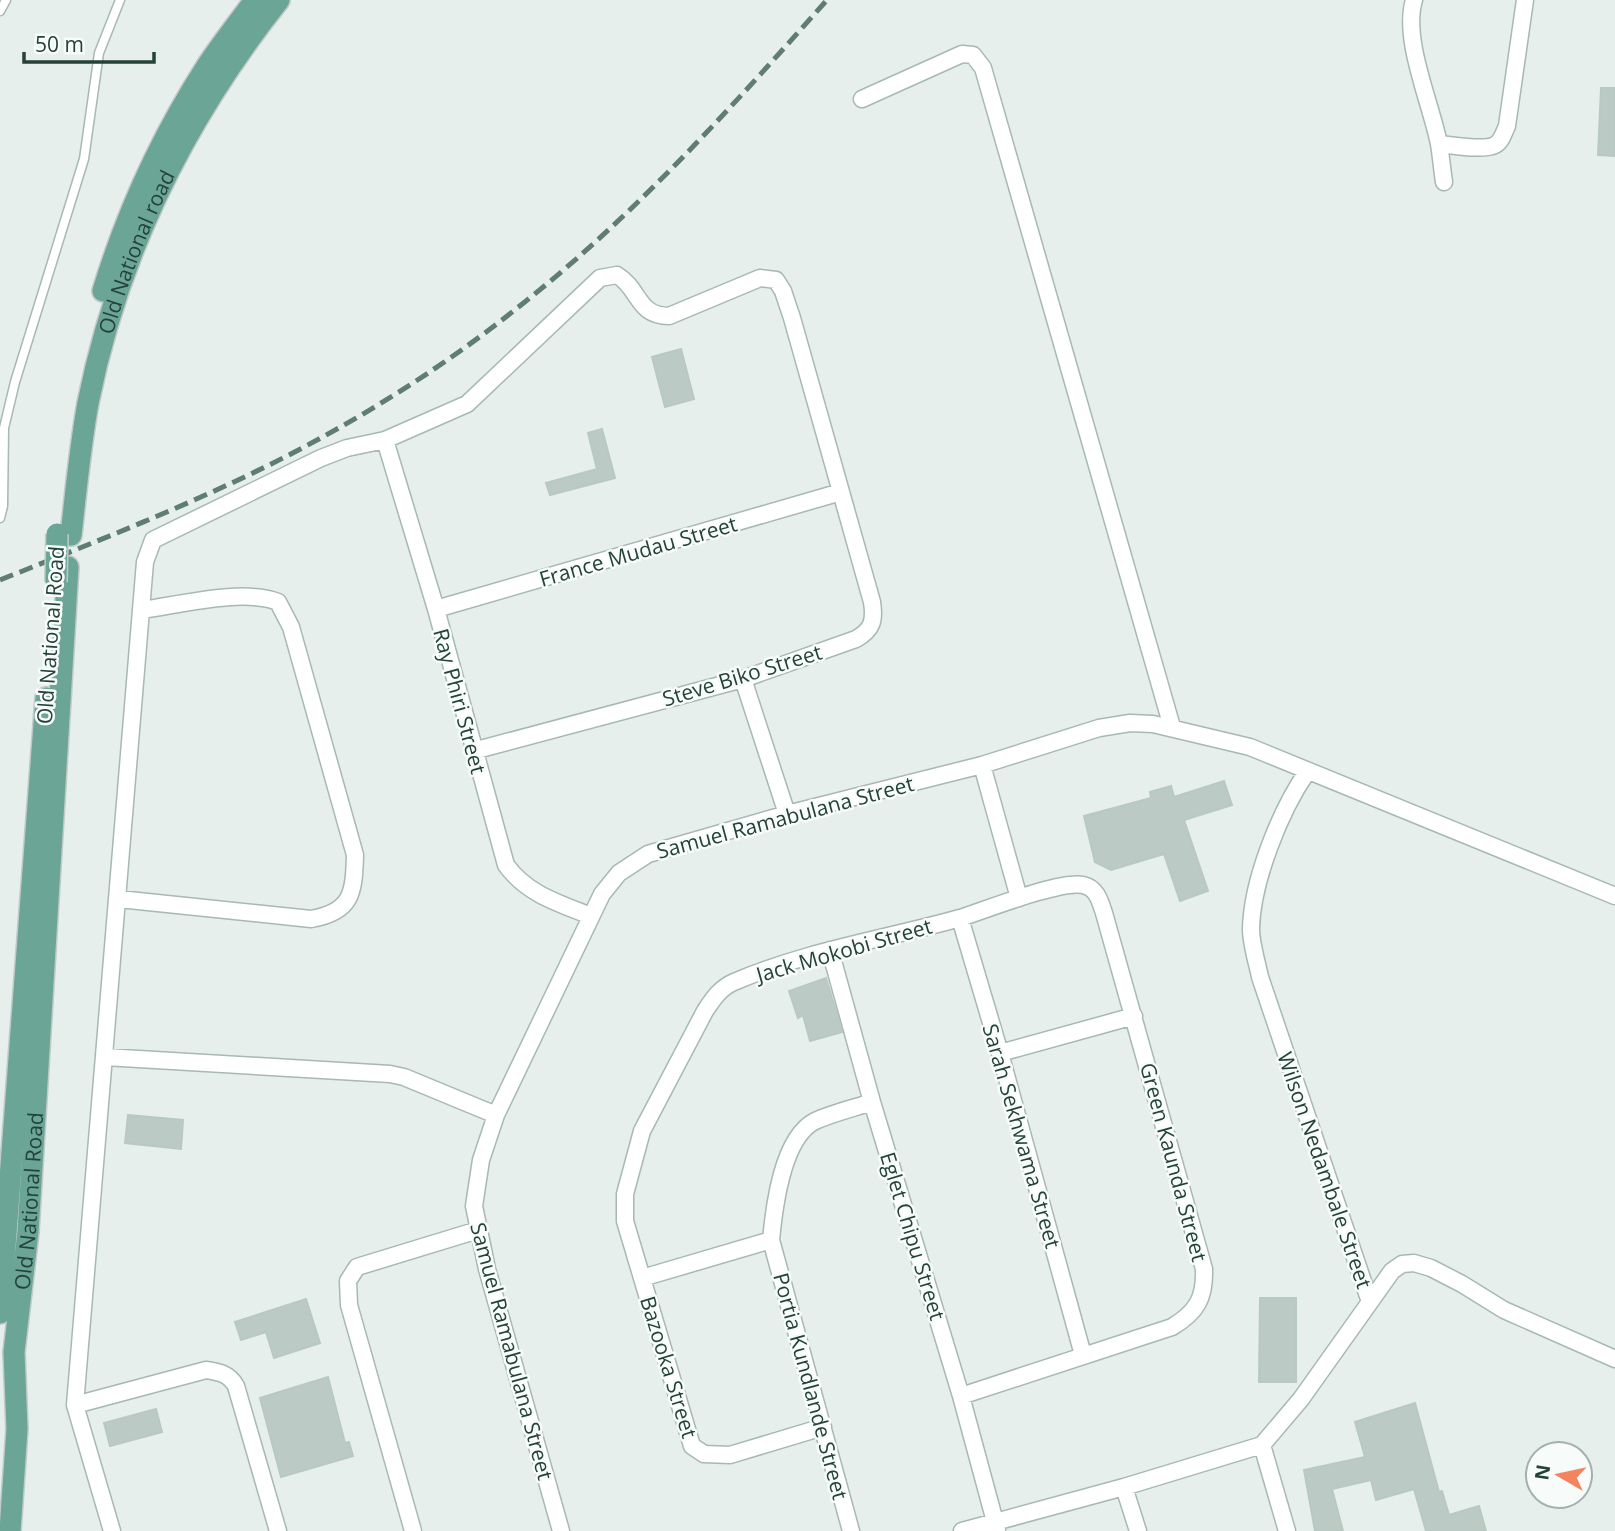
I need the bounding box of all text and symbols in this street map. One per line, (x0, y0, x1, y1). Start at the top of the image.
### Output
scale bar (24, 21, 154, 65)
text: 50 m (35, 30, 84, 58)
street label: Old National road (91, 165, 181, 337)
street label: France Mudau Street (536, 509, 740, 593)
street label: Old National Road (30, 545, 70, 725)
street label: Ray Phiri Street (427, 625, 493, 777)
street label: Steve Biko Street (659, 637, 825, 713)
street label: Samuel Ramabulana Street (653, 769, 917, 865)
street label: Jack Mokobi Street (751, 912, 935, 989)
street label: Sarah Sekhwama Street (977, 1021, 1067, 1251)
street label: Wilson Nedambale Street (1271, 1048, 1379, 1292)
street label: Green Kaunda Street (1134, 1060, 1214, 1264)
street label: Old National Road (7, 1111, 49, 1292)
street label: Eglet Chipu Street (874, 1149, 952, 1323)
street label: Samuel Ramabulana Street (464, 1219, 560, 1483)
street label: Portia Kundlande Street (767, 1269, 855, 1503)
street label: Bazooka Street (634, 1293, 704, 1441)
north arrow (1524, 1440, 1594, 1510)
text: N (1528, 1463, 1556, 1482)

